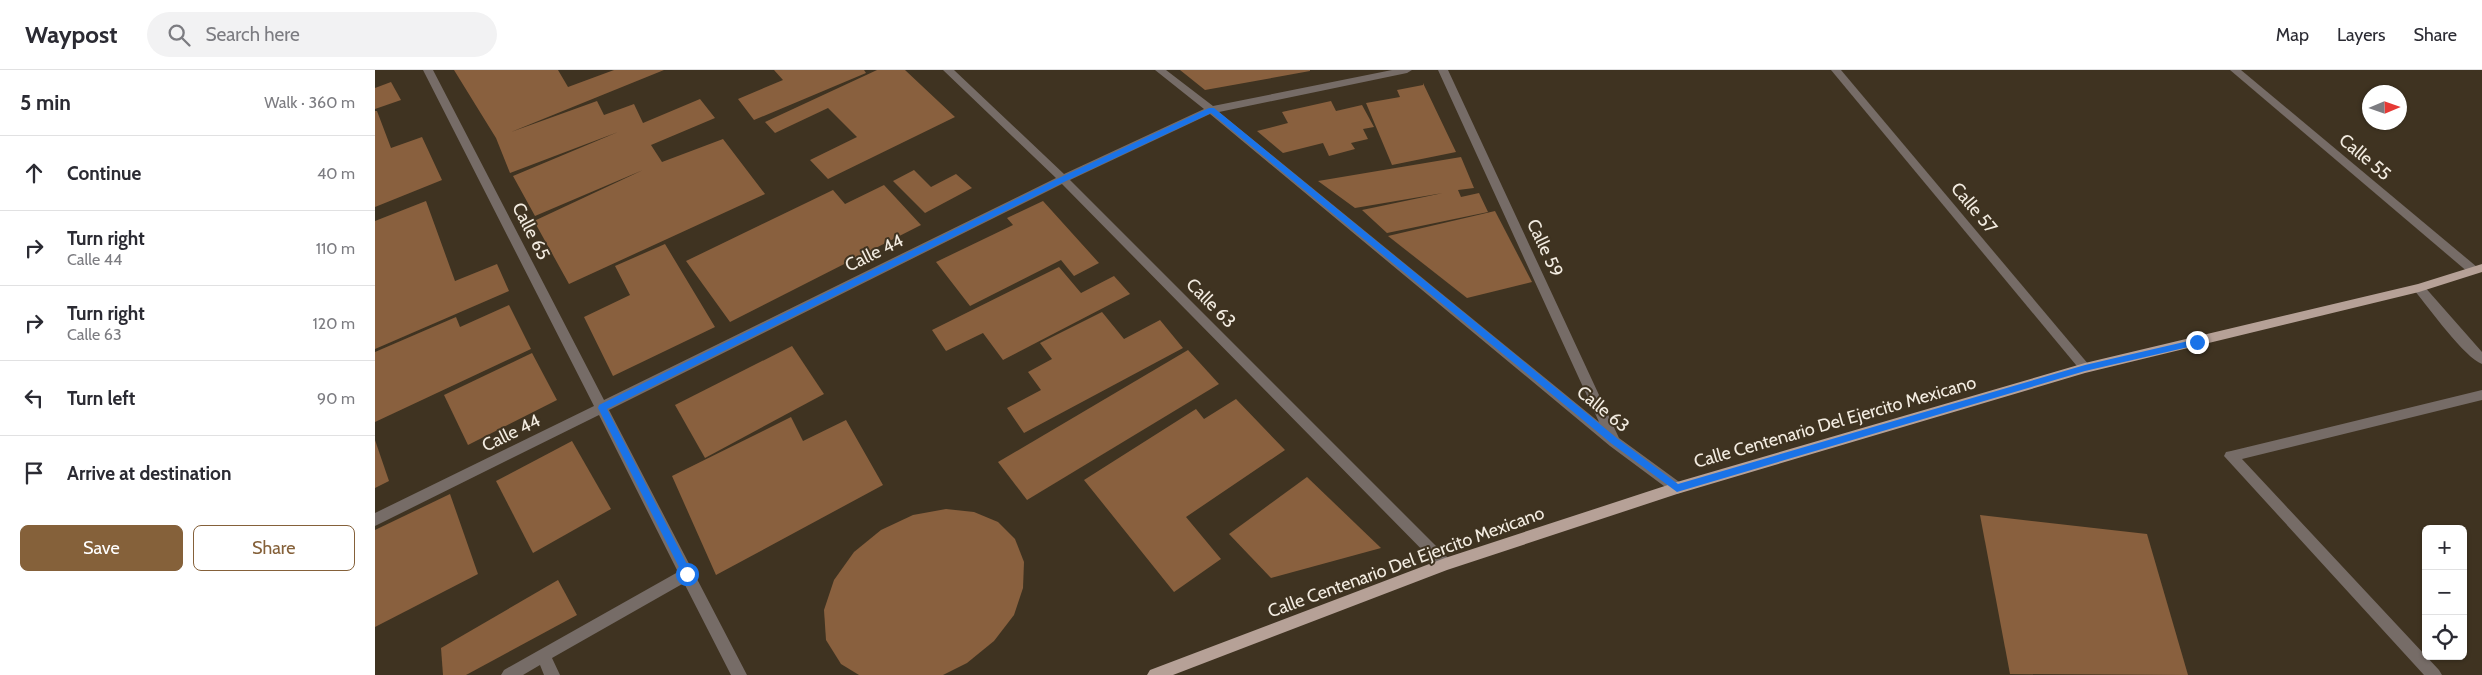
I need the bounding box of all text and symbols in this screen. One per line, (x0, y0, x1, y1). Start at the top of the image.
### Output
search box (147, 12, 497, 57)
text: Waypost (25, 20, 117, 49)
icon: search (165, 21, 193, 49)
text: Search here (205, 23, 300, 46)
text: Map (2276, 24, 2309, 46)
text: Layers (2337, 24, 2386, 46)
text: Share (2414, 24, 2457, 46)
north arrow (2362, 85, 2407, 130)
text: 5 min (20, 90, 71, 115)
text: Walk · 360 m (264, 93, 355, 112)
street label: Calle 55 (2335, 129, 2395, 185)
icon: ahead (20, 159, 48, 187)
text: Continue (67, 162, 141, 185)
text: 40 m (317, 164, 355, 183)
street label: Calle 57 (1946, 178, 2002, 238)
street label: Calle 65 (507, 199, 555, 263)
street label: Calle 59 (1522, 216, 1568, 280)
text: Turn right (67, 227, 145, 250)
street label: Calle 44 (841, 229, 907, 277)
icon: right (20, 234, 48, 262)
text: 110 m (316, 239, 355, 258)
text: Calle 44 (67, 250, 122, 269)
street label: Calle 63 (1182, 274, 1240, 332)
text: Turn right (67, 302, 145, 325)
icon: right (20, 309, 48, 337)
text: 120 m (313, 314, 355, 333)
text: Calle 63 (67, 325, 122, 344)
route end (2186, 331, 2209, 354)
street label: Calle Centenario Del Ejercito Mexicano (1691, 371, 1979, 473)
street label: Calle 63 (1572, 381, 1634, 437)
icon: left (20, 384, 48, 412)
text: Turn left (67, 387, 135, 410)
text: 90 m (317, 389, 355, 408)
street label: Calle 44 (478, 409, 544, 457)
icon: arrive (20, 459, 48, 487)
text: Arrive at destination (67, 462, 231, 485)
street label: Calle Centenario Del Ejercito Mexicano (1265, 502, 1547, 622)
button: Save (20, 525, 183, 571)
button: Share (193, 525, 355, 571)
map controls (2422, 525, 2467, 660)
button: + (2422, 525, 2467, 570)
route start (676, 563, 699, 586)
button: − (2422, 570, 2467, 615)
button: locate (2422, 615, 2467, 660)

